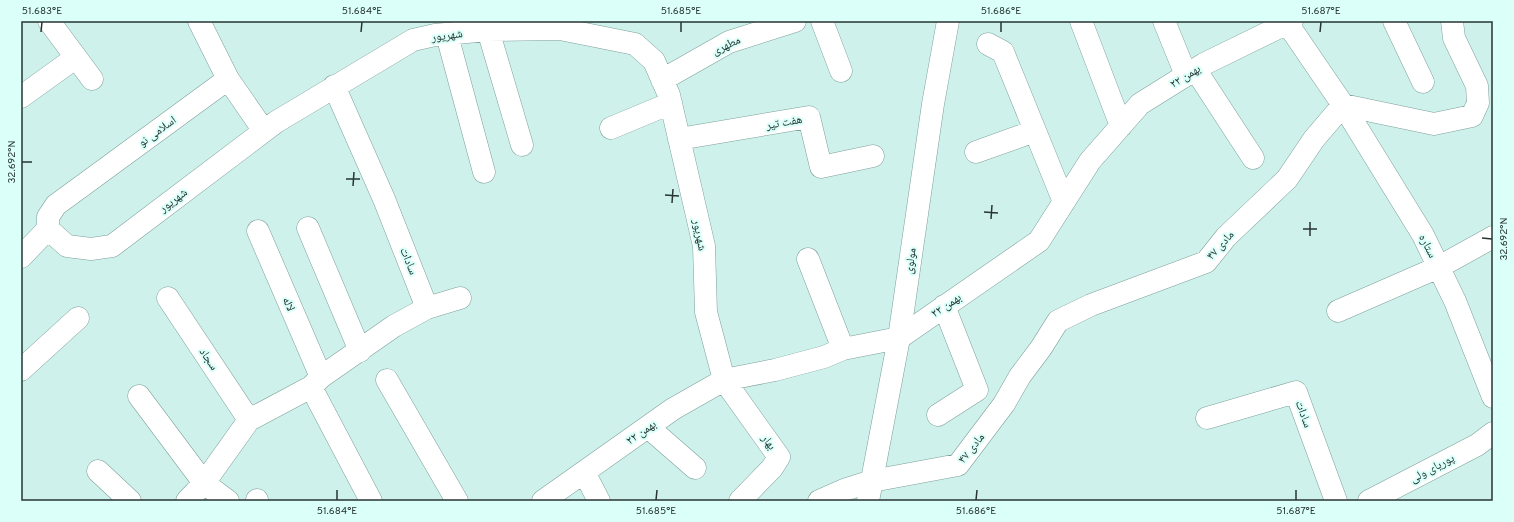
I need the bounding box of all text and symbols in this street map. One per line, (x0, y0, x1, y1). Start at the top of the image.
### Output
text: 51.683°E (22, 5, 62, 18)
text: 51.684°E (342, 5, 382, 18)
text: 51.685°E (661, 5, 701, 18)
text: 51.686°E (981, 5, 1021, 18)
text: 51.687°E (1301, 5, 1341, 18)
street label: شهریور (429, 26, 464, 46)
street label: مطهری (710, 32, 743, 59)
street label: ۲۲ بهمن (1167, 61, 1204, 93)
street label: اسلامی نو (135, 112, 180, 151)
street label: هفت تیر (764, 112, 804, 134)
text: 32.692°N (6, 140, 19, 184)
street label: شهریور (155, 185, 191, 217)
street label: شهریور (688, 217, 710, 252)
text: 32.692°N (1498, 217, 1511, 261)
street label: مادی ۴۷ (1203, 227, 1238, 264)
street label: ستاره (1414, 232, 1440, 261)
street label: سادات (395, 245, 421, 277)
street label: مولوی (901, 247, 921, 275)
street label: ۲۲ بهمن (928, 290, 965, 322)
street label: لاله (278, 295, 298, 314)
street label: سجاد (195, 345, 222, 374)
street label: سادات (1291, 398, 1315, 430)
street label: ۲۲ بهمن (623, 417, 660, 449)
street label: مادی ۴۷ (955, 430, 989, 467)
street label: بهار (757, 431, 779, 454)
street label: پوریای ولی (1407, 450, 1458, 487)
text: 51.684°E (317, 505, 357, 518)
text: 51.685°E (636, 505, 676, 518)
text: 51.686°E (956, 505, 996, 518)
text: 51.687°E (1276, 505, 1316, 518)

